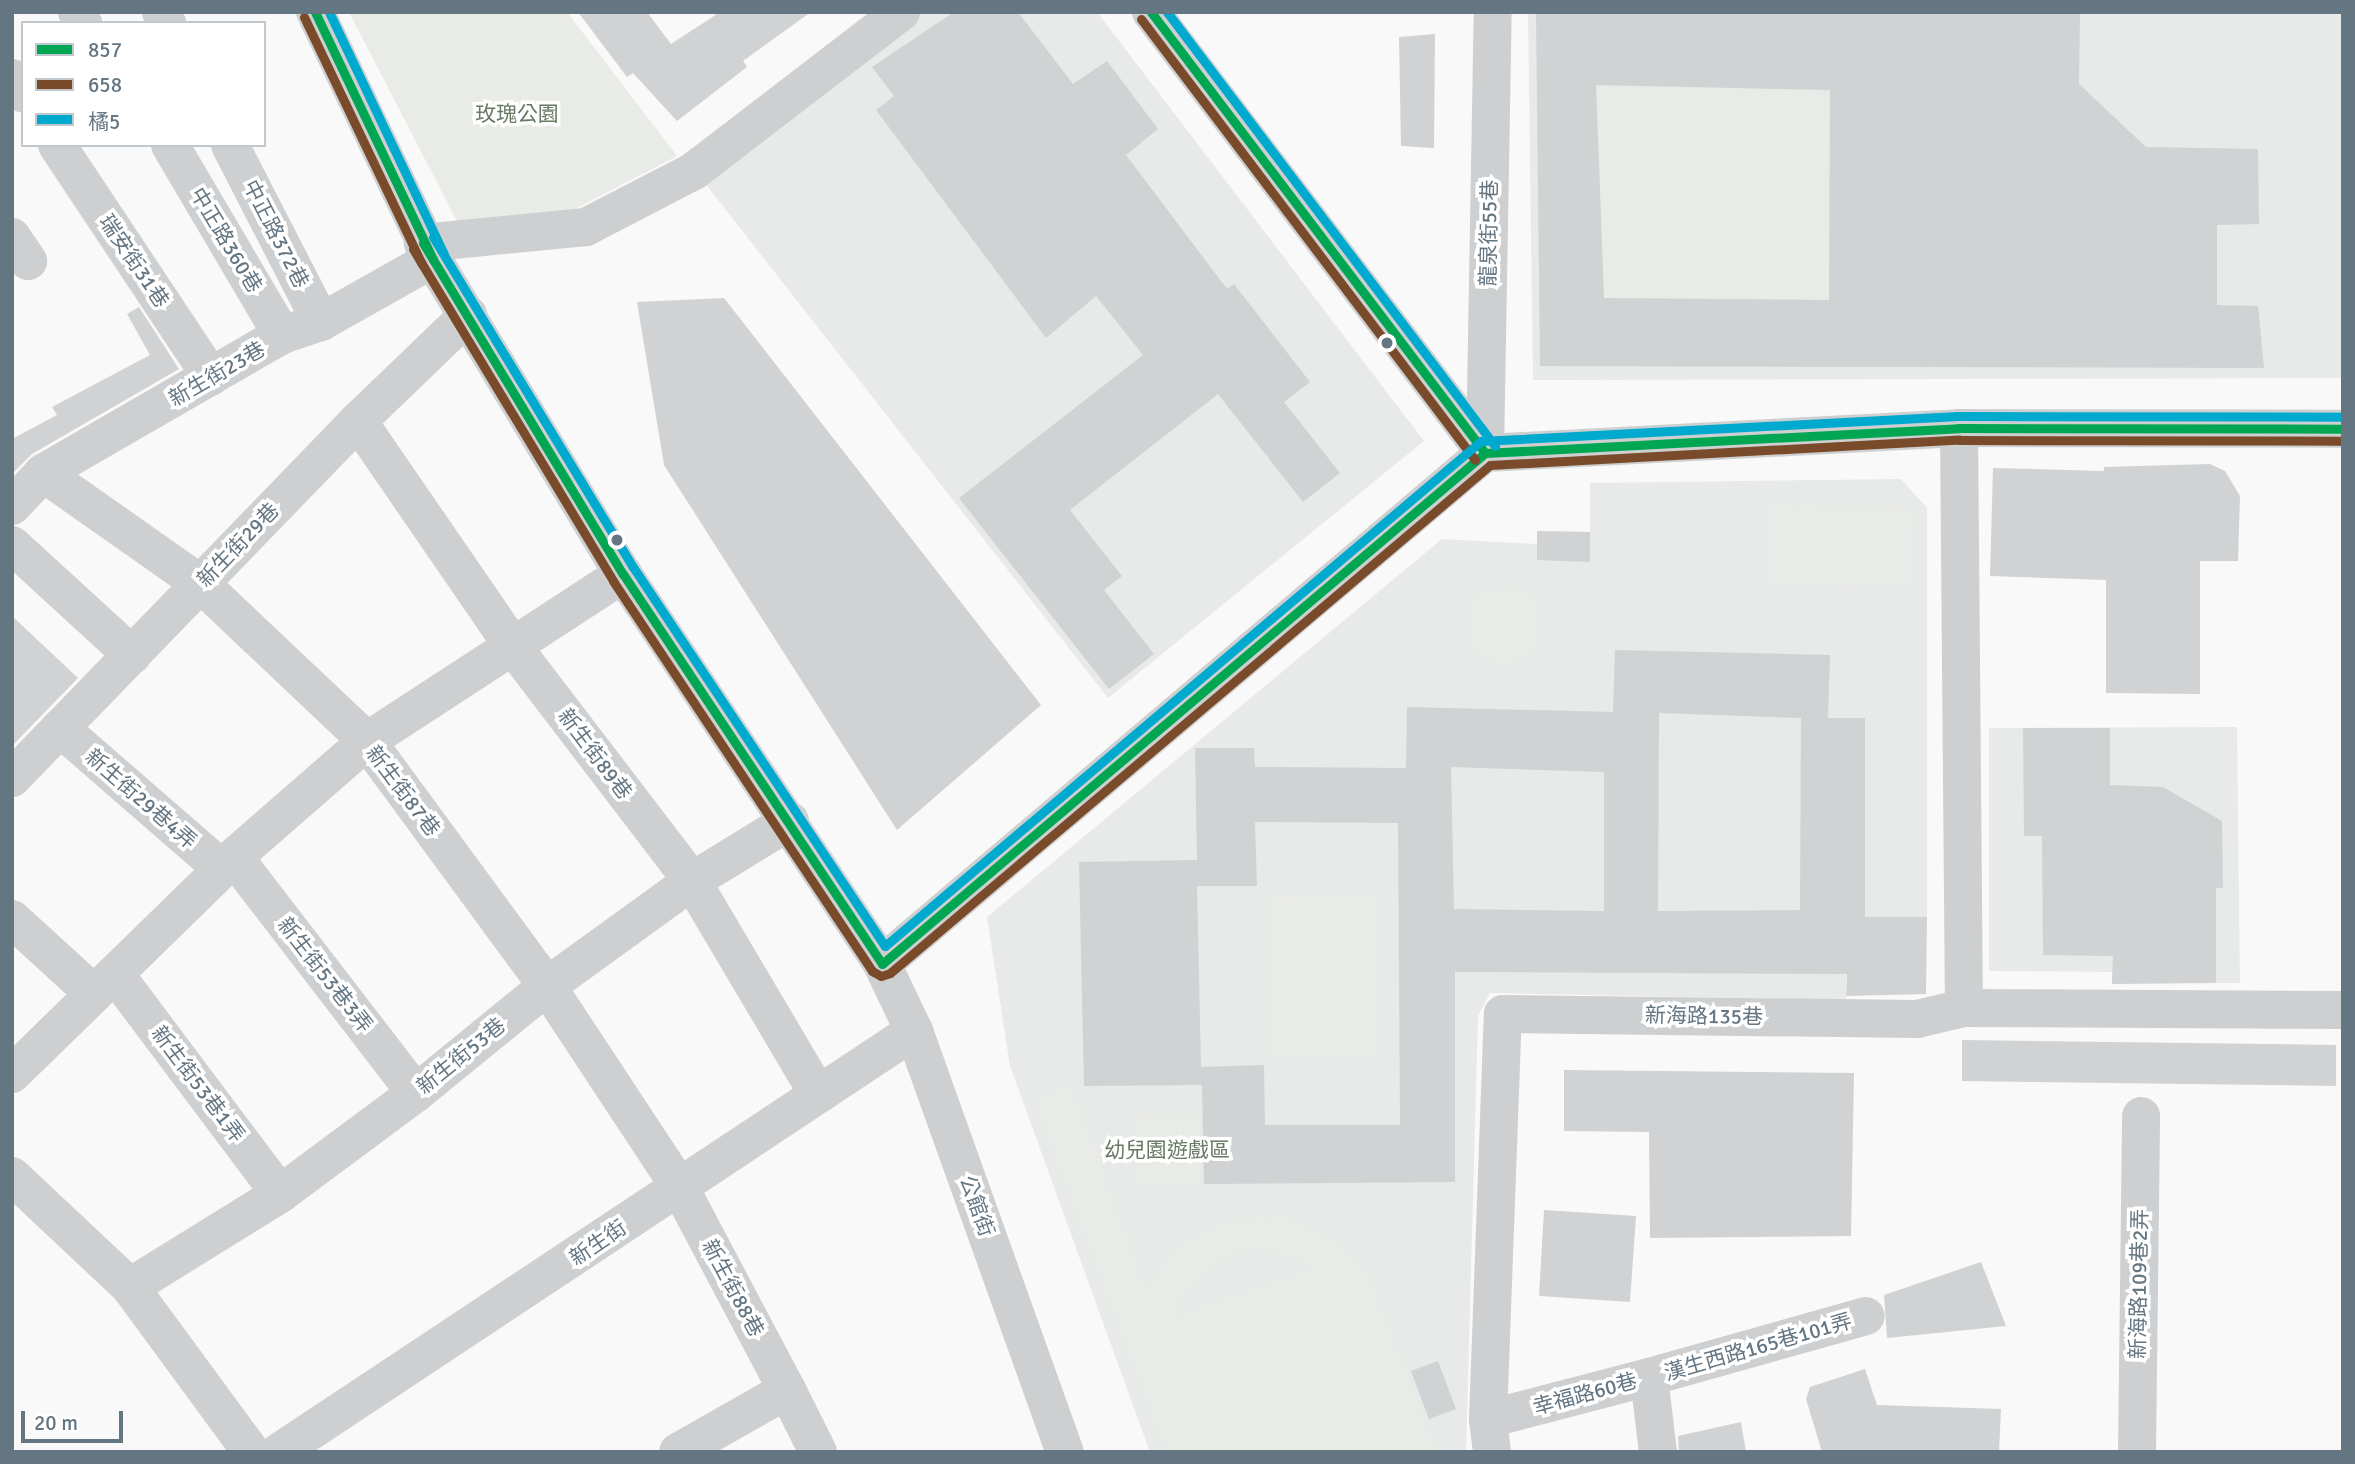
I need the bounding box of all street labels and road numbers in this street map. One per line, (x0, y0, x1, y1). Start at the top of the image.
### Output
street label: 中正路372巷 (238, 176, 314, 292)
street label: 龍泉街55巷 (1475, 179, 1503, 287)
street label: 中正路360巷 (185, 183, 267, 297)
street label: 瑞安街31巷 (94, 210, 174, 312)
street label: 新生街23巷 (165, 336, 269, 412)
street label: 新生街29巷 (192, 498, 284, 592)
street label: 新生街89巷 (553, 704, 637, 804)
street label: 新生街87巷 (361, 741, 445, 841)
street label: 新生街29巷4弄 (80, 744, 202, 854)
street label: 新生街53巷3弄 (272, 912, 378, 1038)
street label: 新海路135巷 (1645, 1002, 1763, 1030)
street label: 新生街53巷 (412, 1013, 510, 1099)
street label: 新生街53巷1弄 (146, 1021, 250, 1147)
street label: 公館街 (954, 1172, 1000, 1240)
street label: 新海路109巷2弄 (2125, 1209, 2153, 1359)
street label: 新生街 (565, 1215, 631, 1271)
street label: 新生街88巷 (697, 1235, 769, 1341)
street label: 漢生西路165巷101弄 (1661, 1308, 1855, 1386)
street label: 幸福路60巷 (1530, 1368, 1640, 1420)

